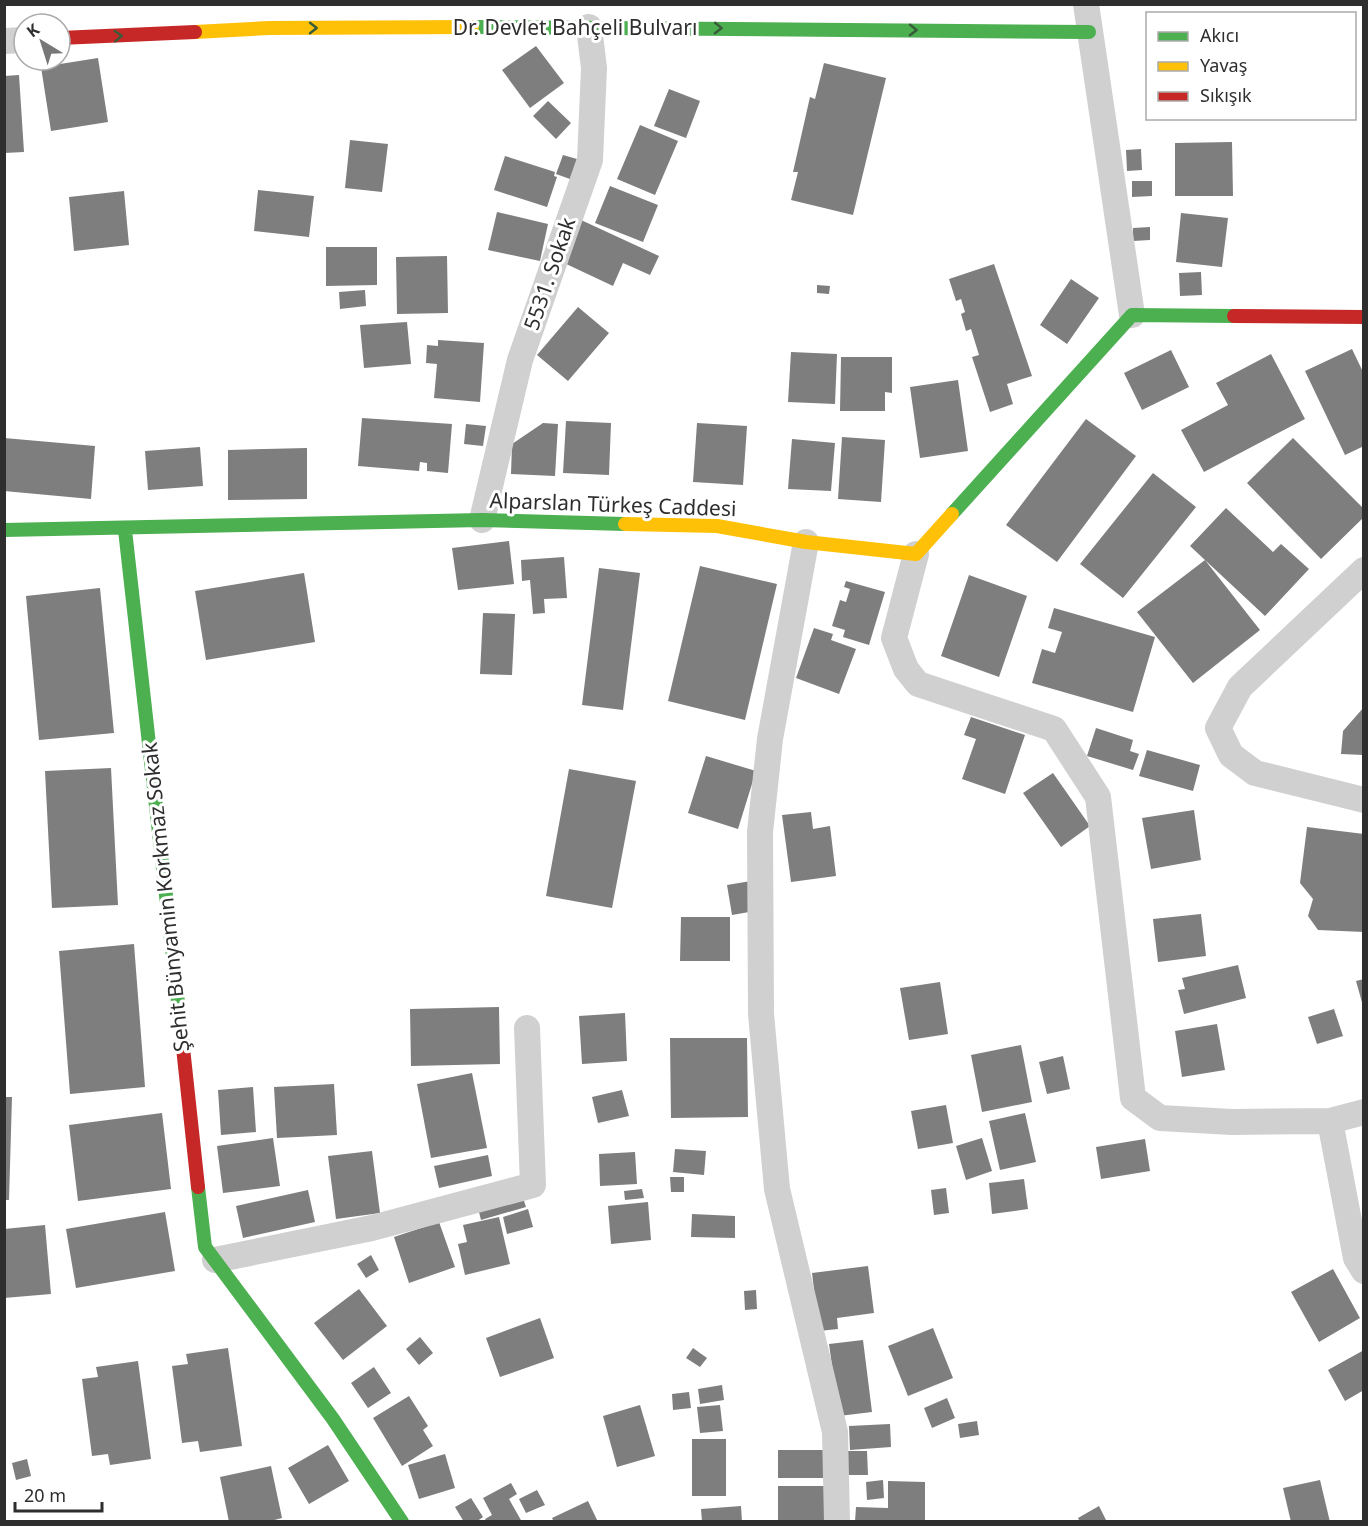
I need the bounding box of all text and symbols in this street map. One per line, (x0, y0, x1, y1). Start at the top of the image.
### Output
north arrow (12, 12, 72, 72)
legend (1146, 12, 1356, 120)
street label: Dr. Devlet Bahçeli Bulvarı (453, 13, 697, 41)
text: K (22, 18, 44, 42)
one-way arrow (309, 22, 318, 34)
one-way arrow (714, 22, 723, 34)
text: Akıcı (1200, 23, 1239, 47)
one-way arrow (909, 24, 918, 36)
one-way arrow (114, 29, 123, 42)
text: Yavaş (1200, 53, 1247, 77)
text: Sıkışık (1200, 83, 1252, 107)
street label: 5531. Sokak (517, 213, 582, 334)
street label: Alparslan Türkeş Caddesi (489, 486, 737, 522)
street label: Şehit Bünyamin Korkmaz Sokak (135, 740, 195, 1053)
scale bar (15, 1475, 102, 1513)
text: 20 m (24, 1483, 66, 1507)

